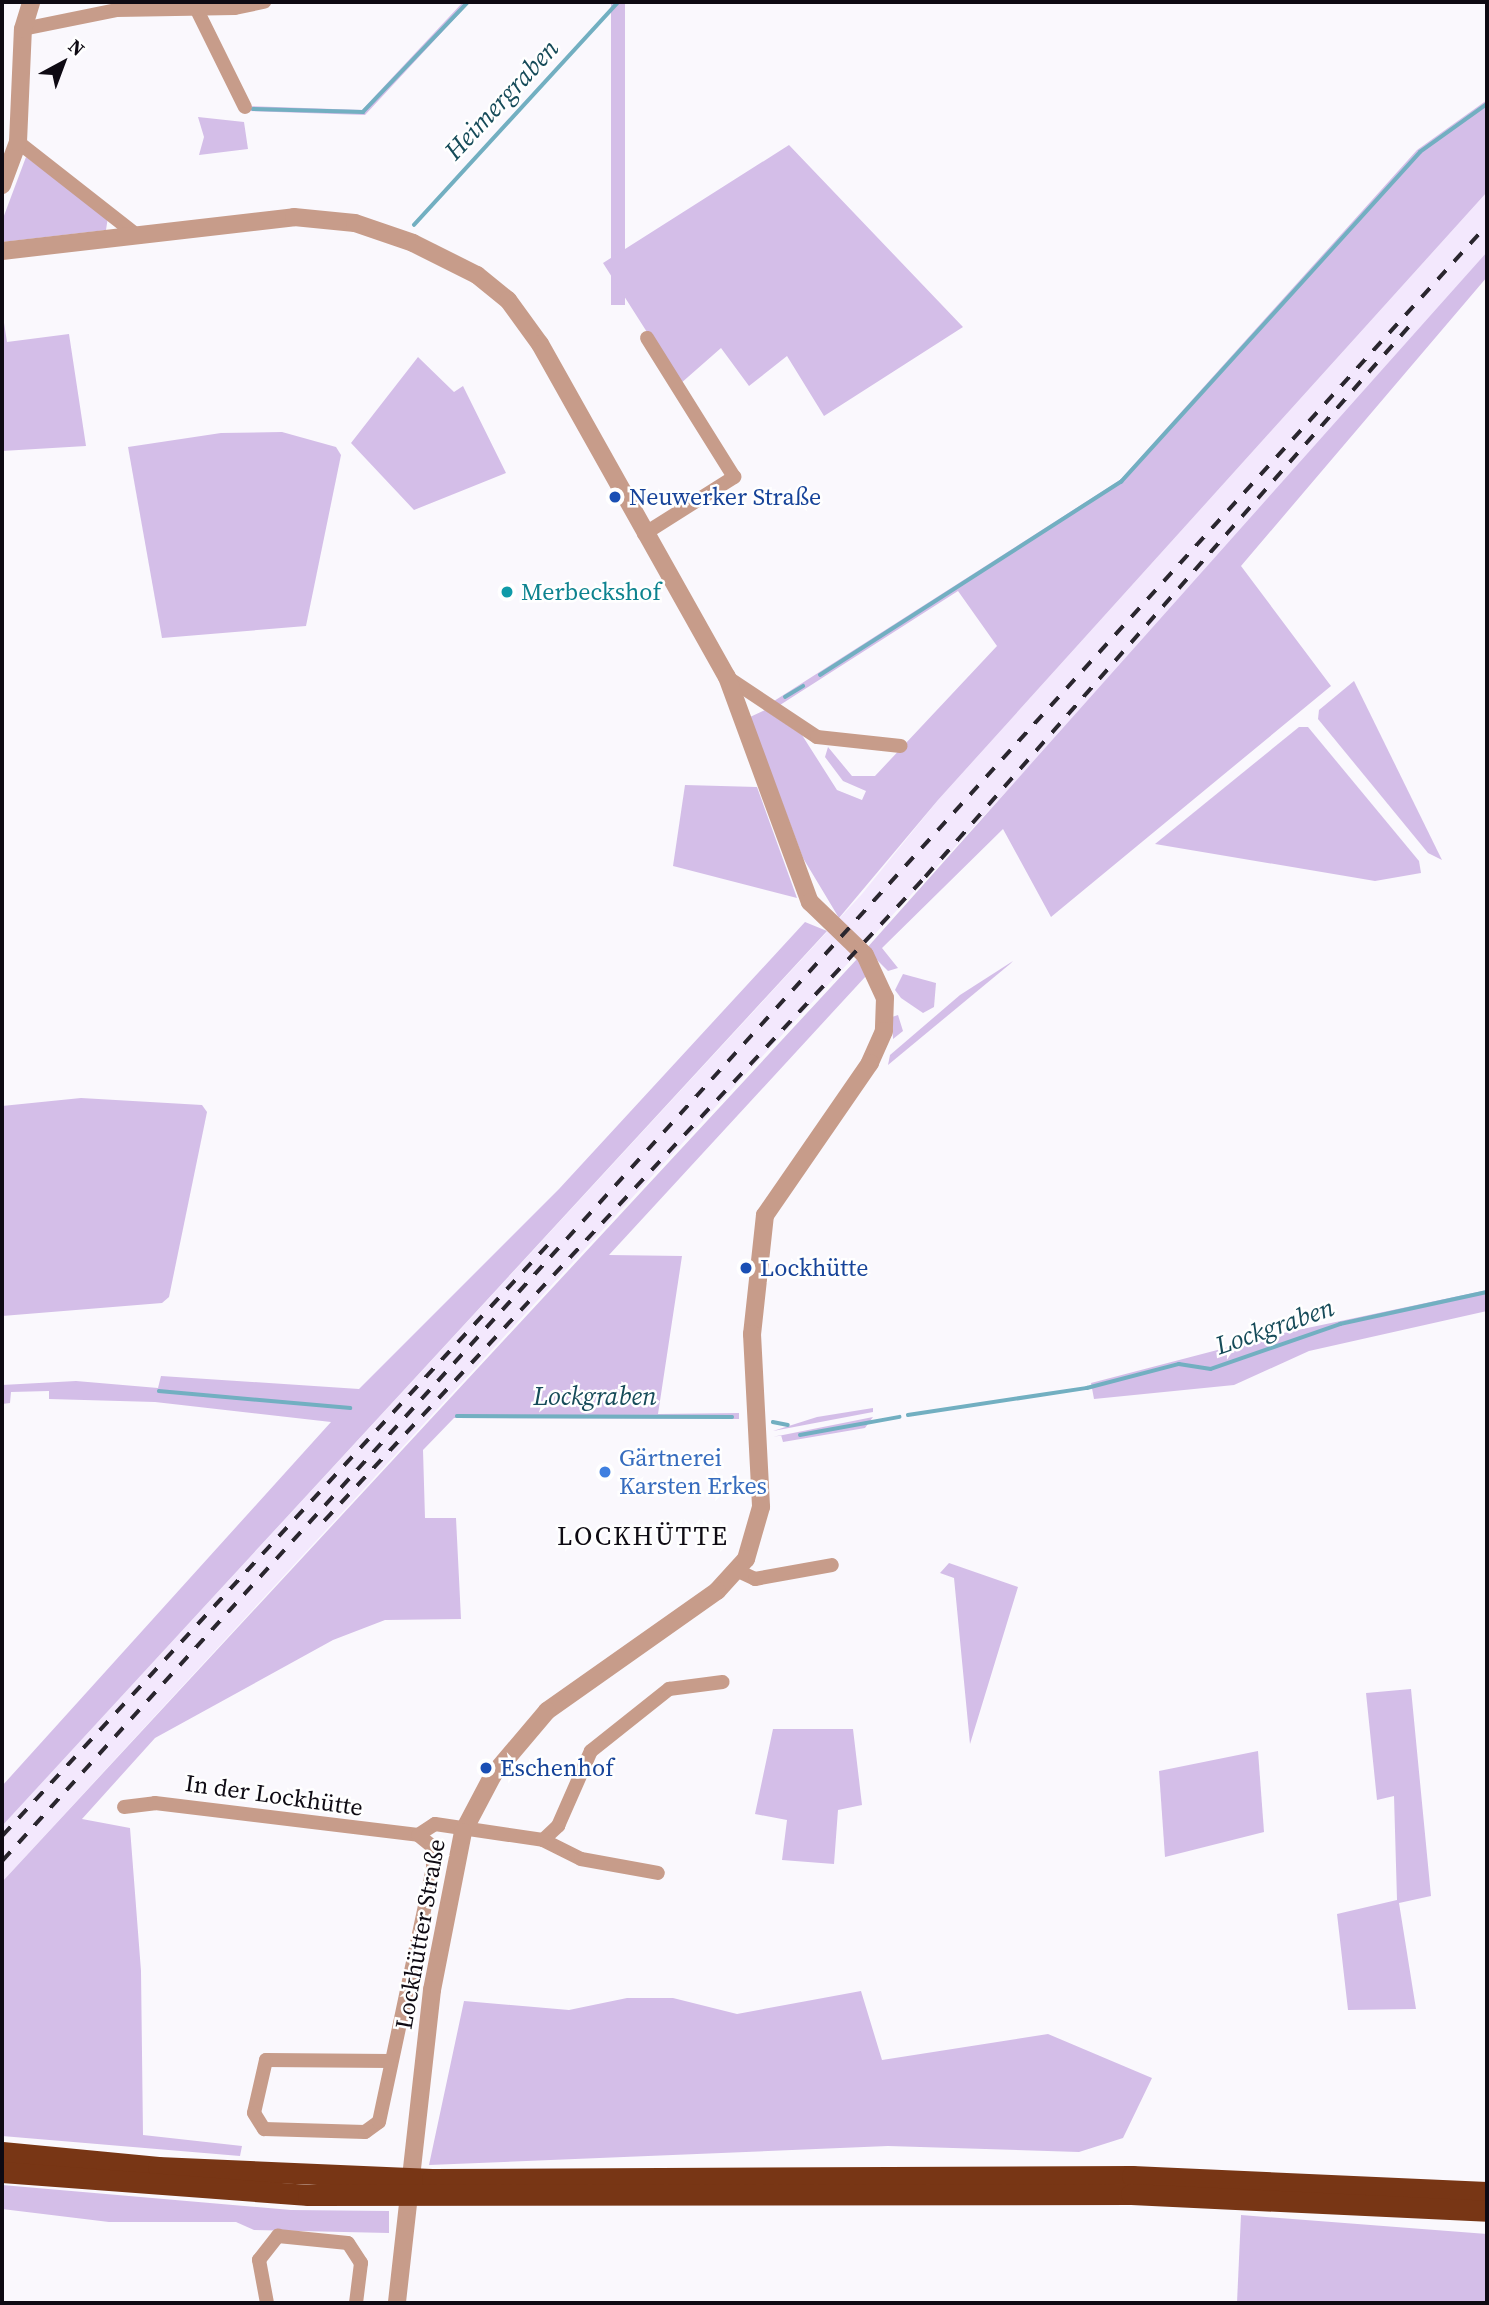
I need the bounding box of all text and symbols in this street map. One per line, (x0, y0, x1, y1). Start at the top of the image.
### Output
north arrow (28, 28, 98, 98)
text: N (63, 33, 91, 62)
water label: Heimergraben (438, 33, 566, 167)
place label: Neuwerker Straße (629, 483, 821, 511)
marker: Neuwerker Straße (607, 489, 623, 505)
place label: Merbeckshof (521, 578, 661, 606)
marker: Merbeckshof (499, 584, 515, 600)
place label: Lockhütte (760, 1254, 868, 1282)
marker: Lockhütte (738, 1260, 754, 1276)
water label: Lockgraben (1212, 1292, 1338, 1362)
water label: Lockgraben (533, 1381, 657, 1413)
place label: Gärtnerei Karsten Erkes (619, 1444, 767, 1500)
marker: Gärtnerei Karsten Erkes (597, 1464, 613, 1480)
district label: LOCKHÜTTE (558, 1521, 728, 1553)
place label: Eschenhof (500, 1754, 614, 1782)
marker: Eschenhof (478, 1760, 494, 1776)
street label: In der Lockhütte (183, 1768, 365, 1822)
street label: Lockhütter Straße (389, 1837, 451, 2031)

